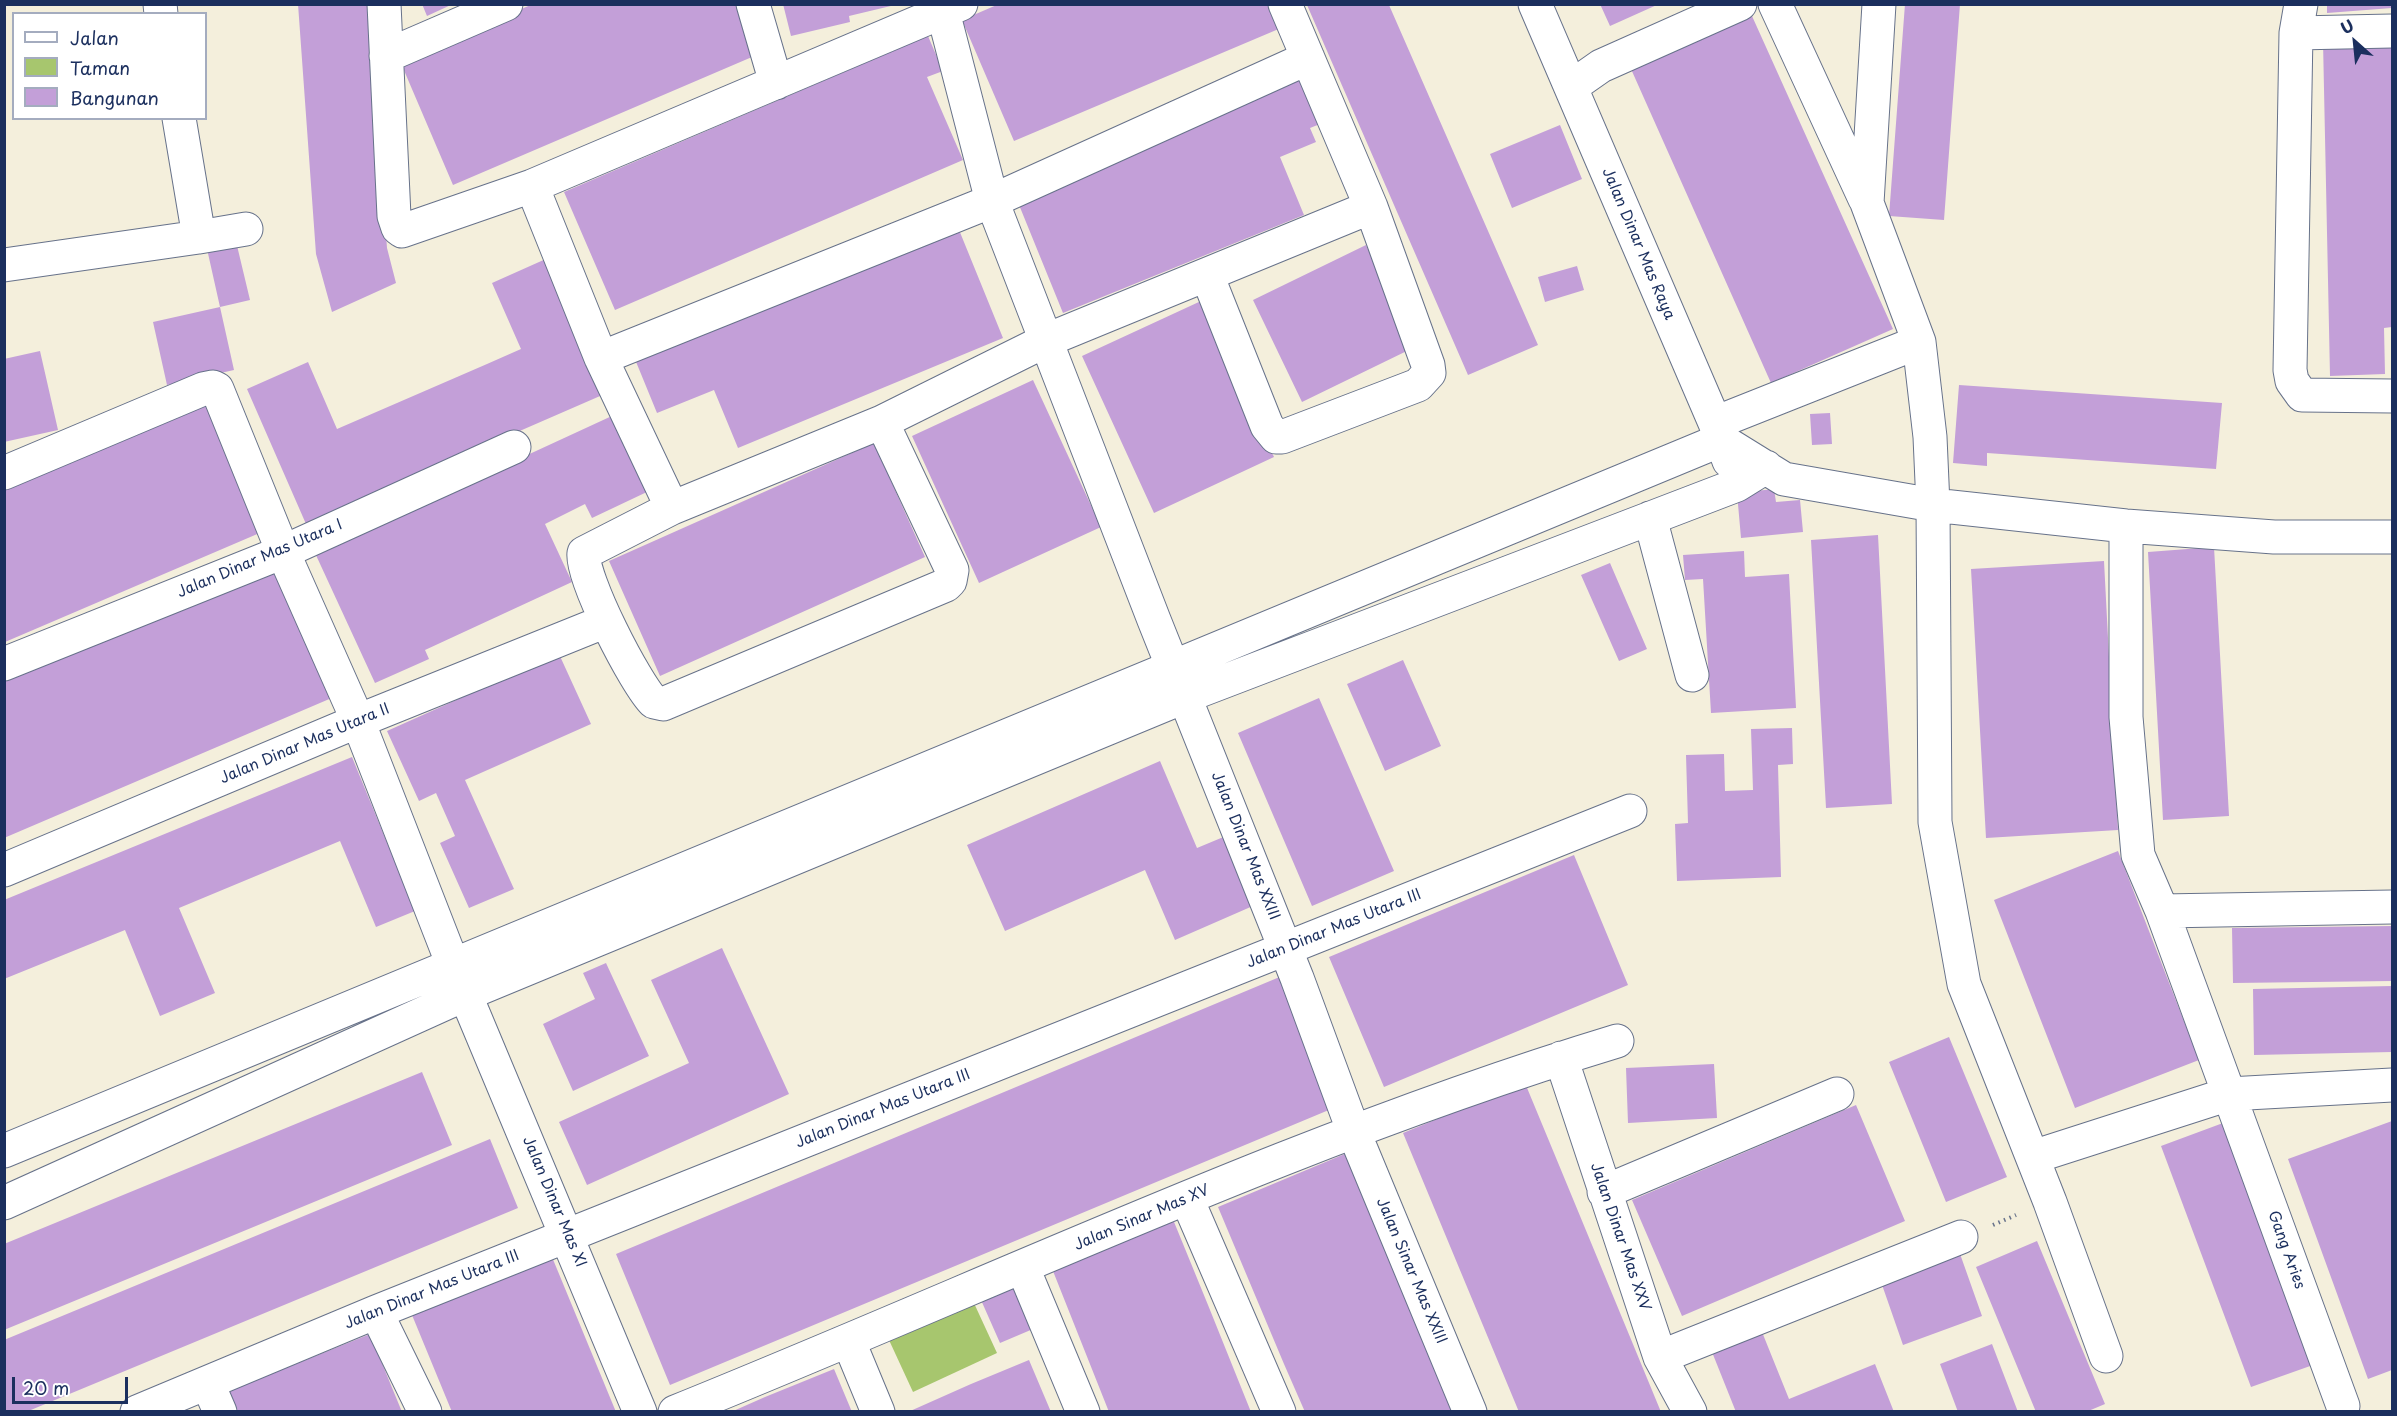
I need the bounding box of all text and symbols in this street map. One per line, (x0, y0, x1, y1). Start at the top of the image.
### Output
legend (12, 12, 207, 120)
north arrow (2325, 12, 2385, 72)
text: U (2336, 13, 2358, 39)
text: Jalan (70, 24, 119, 51)
text: Taman (70, 54, 130, 81)
text: Bangunan (70, 84, 159, 111)
street label: Jalan Dinar Mas Raya (1598, 165, 1678, 323)
street label: Jalan Dinar Mas Utara I (175, 516, 345, 602)
street label: Jalan Dinar Mas Utara II (217, 700, 393, 788)
street label: Jalan Dinar Mas XXIII (1207, 769, 1283, 923)
street label: Jalan Dinar Mas Utara III (1244, 886, 1424, 972)
street label: Jalan Dinar Mas Utara III (793, 1066, 973, 1152)
street label: Jalan Dinar Mas XI (518, 1134, 590, 1270)
street label: Jalan Dinar Mas XXV (1586, 1160, 1654, 1314)
street label: Jalan Sinar Mas XV (1072, 1181, 1212, 1255)
street label: Jalan Sinar Mas XXIII (1372, 1195, 1450, 1347)
street label: Gang Aries (2264, 1208, 2308, 1292)
street label: Jalan Dinar Mas Utara III (342, 1247, 522, 1333)
scale bar (15, 1365, 130, 1403)
text: 20 m (23, 1374, 69, 1401)

